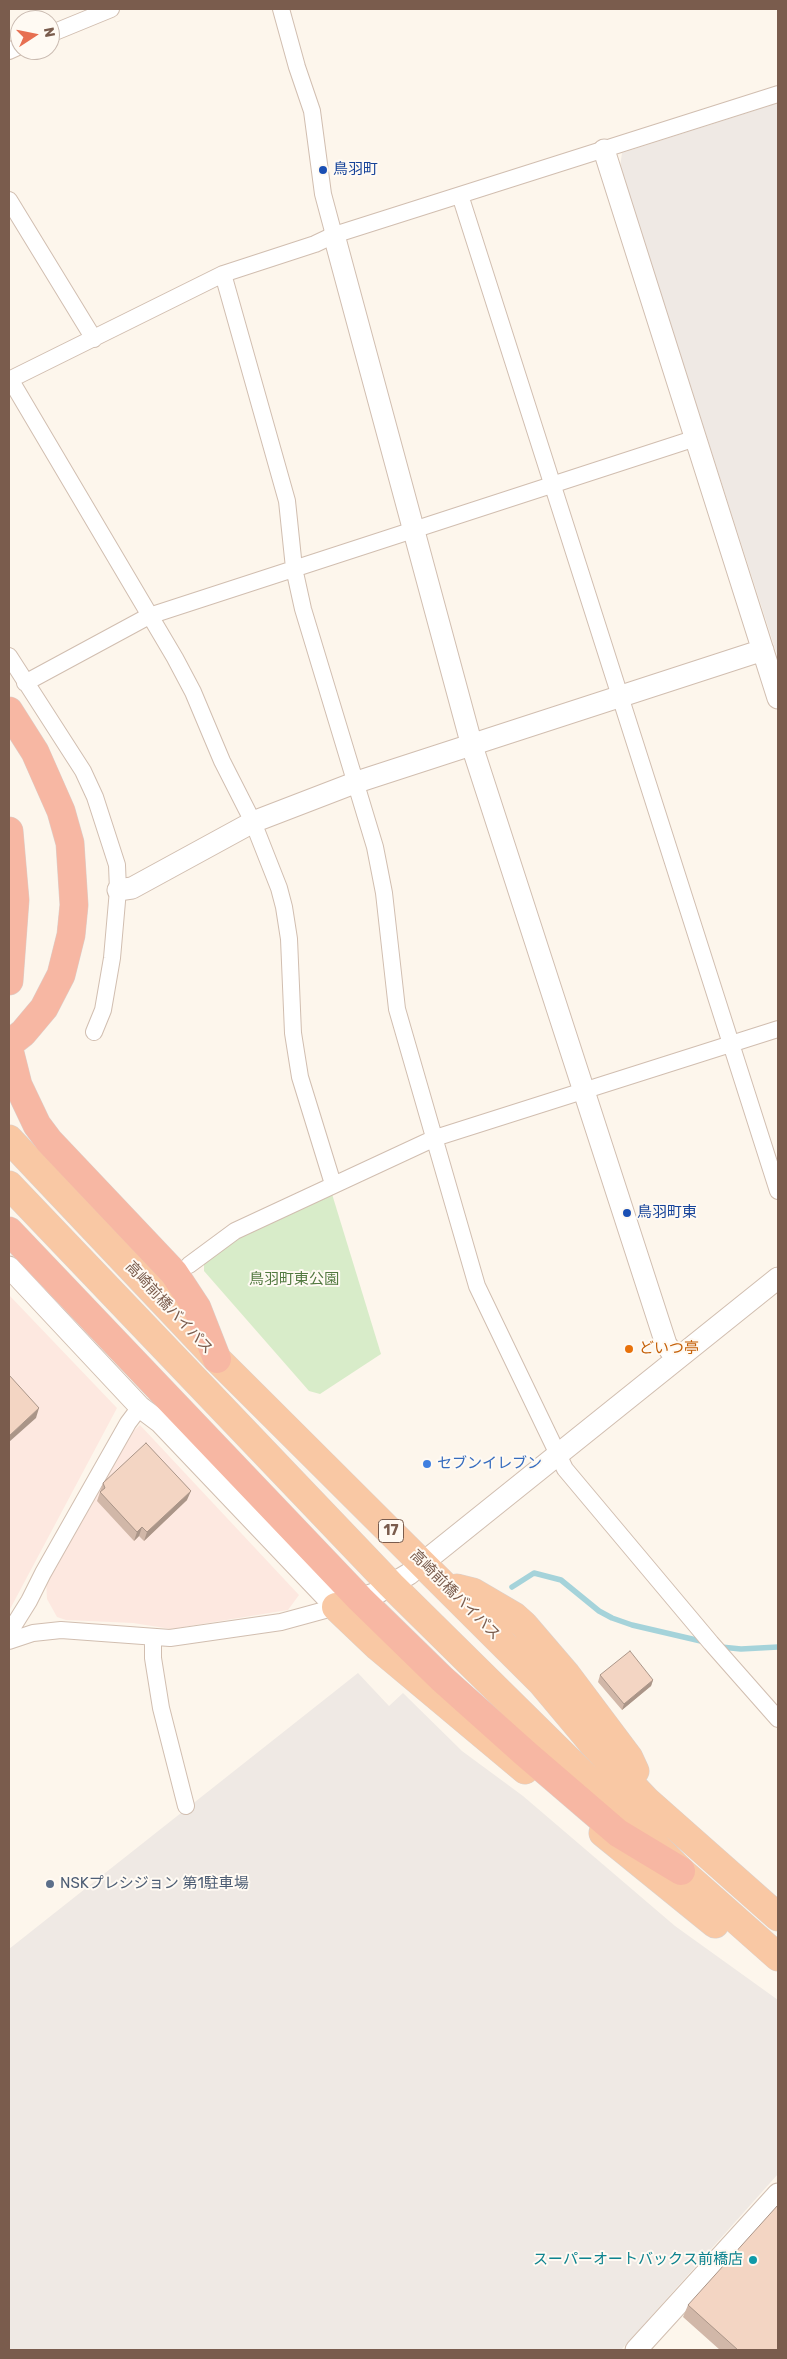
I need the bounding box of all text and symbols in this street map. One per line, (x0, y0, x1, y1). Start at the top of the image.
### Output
north arrow (10, 10, 60, 60)
text: N (40, 26, 59, 39)
place label: 鳥羽町 (333, 161, 378, 179)
marker: 鳥羽町 (317, 164, 329, 176)
place label: 鳥羽町東 (637, 1204, 697, 1222)
marker: 鳥羽町東 (621, 1207, 633, 1219)
street label: 高崎前橋バイパス (121, 1258, 217, 1358)
park label: 鳥羽町東公園 (249, 1271, 339, 1289)
place label: どいつ亭 (639, 1340, 699, 1358)
marker: どいつ亭 (623, 1343, 635, 1355)
place label: セブンイレブン (437, 1455, 542, 1473)
marker: セブンイレブン (421, 1458, 433, 1470)
road number: 17 (378, 1520, 404, 1542)
street label: 高崎前橋バイパス (406, 1546, 504, 1644)
place label: NSKプレシジョン 第1駐車場 (60, 1875, 249, 1893)
marker: NSKプレシジョン 第1駐車場 (44, 1878, 56, 1890)
place label: スーパーオートバックス前橋店 (533, 2251, 743, 2269)
marker: スーパーオートバックス前橋店 (747, 2254, 759, 2266)

